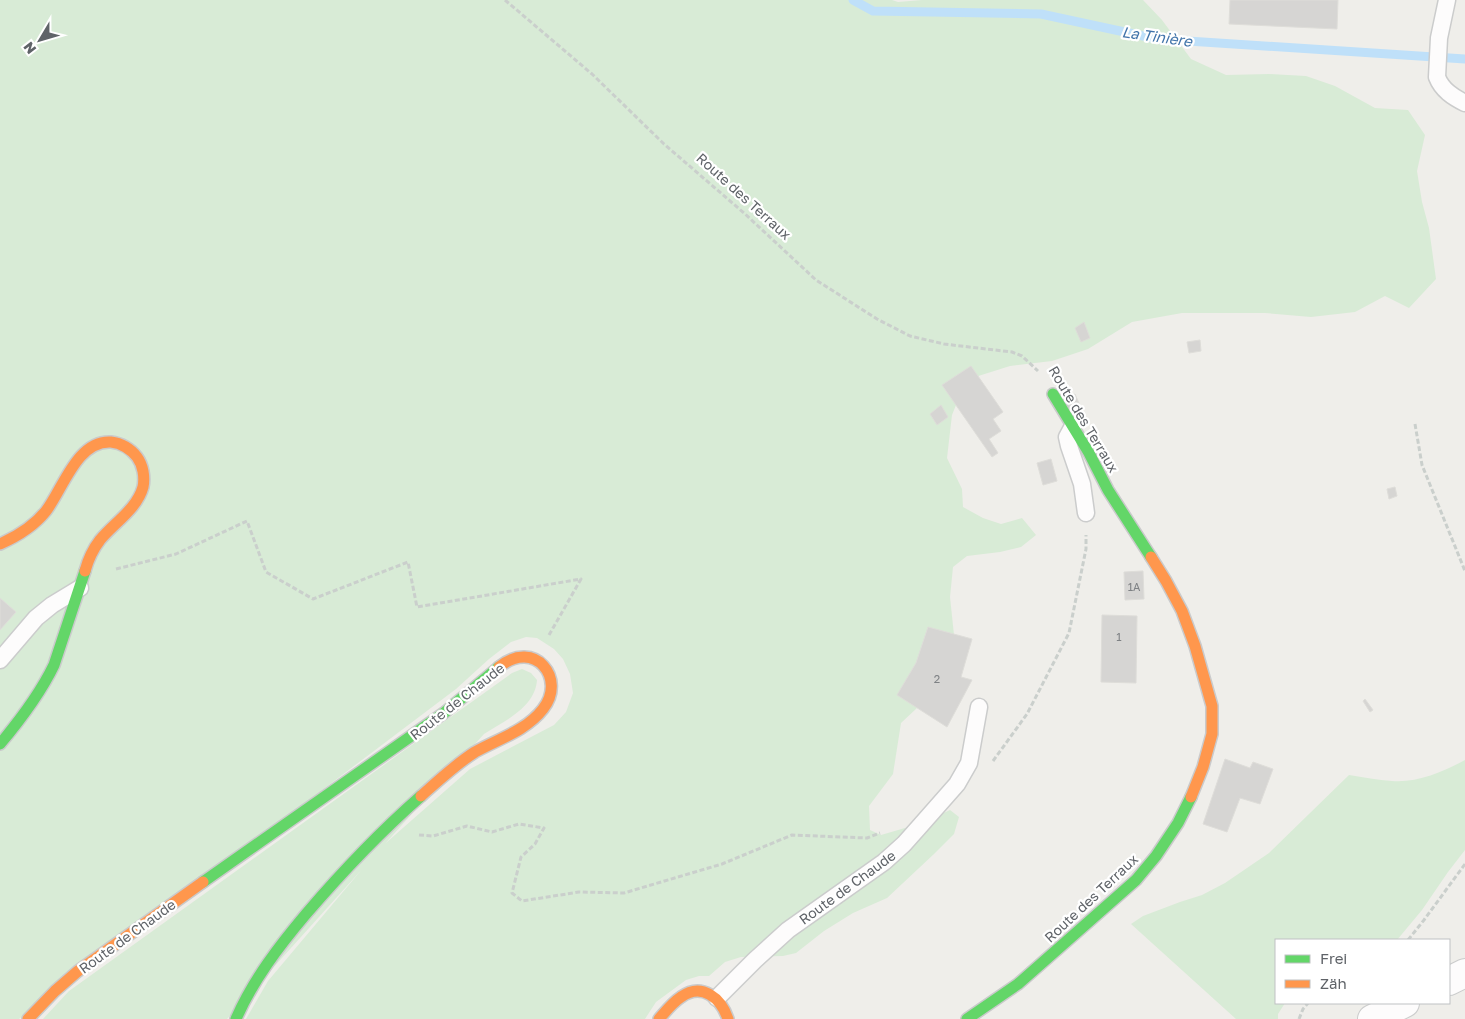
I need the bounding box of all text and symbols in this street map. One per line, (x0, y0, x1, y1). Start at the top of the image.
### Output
north arrow (15, 15, 65, 65)
water label: La Tinière (1121, 22, 1194, 50)
text: N (19, 39, 39, 58)
street label: Route des Terraux (693, 149, 795, 243)
street label: Route des Terraux (1045, 363, 1123, 476)
house number: 1A (1128, 580, 1141, 593)
house number: 1 (1116, 630, 1122, 643)
street label: Route de Chaude (406, 659, 508, 743)
house number: 2 (934, 672, 940, 685)
street label: Route de Chaude (796, 846, 898, 928)
street label: Route des Terraux (1041, 850, 1141, 946)
street label: Route de Chaude (76, 895, 178, 977)
legend (1275, 939, 1450, 1004)
text: Frei (1320, 949, 1347, 967)
text: Zäh (1320, 974, 1347, 992)

